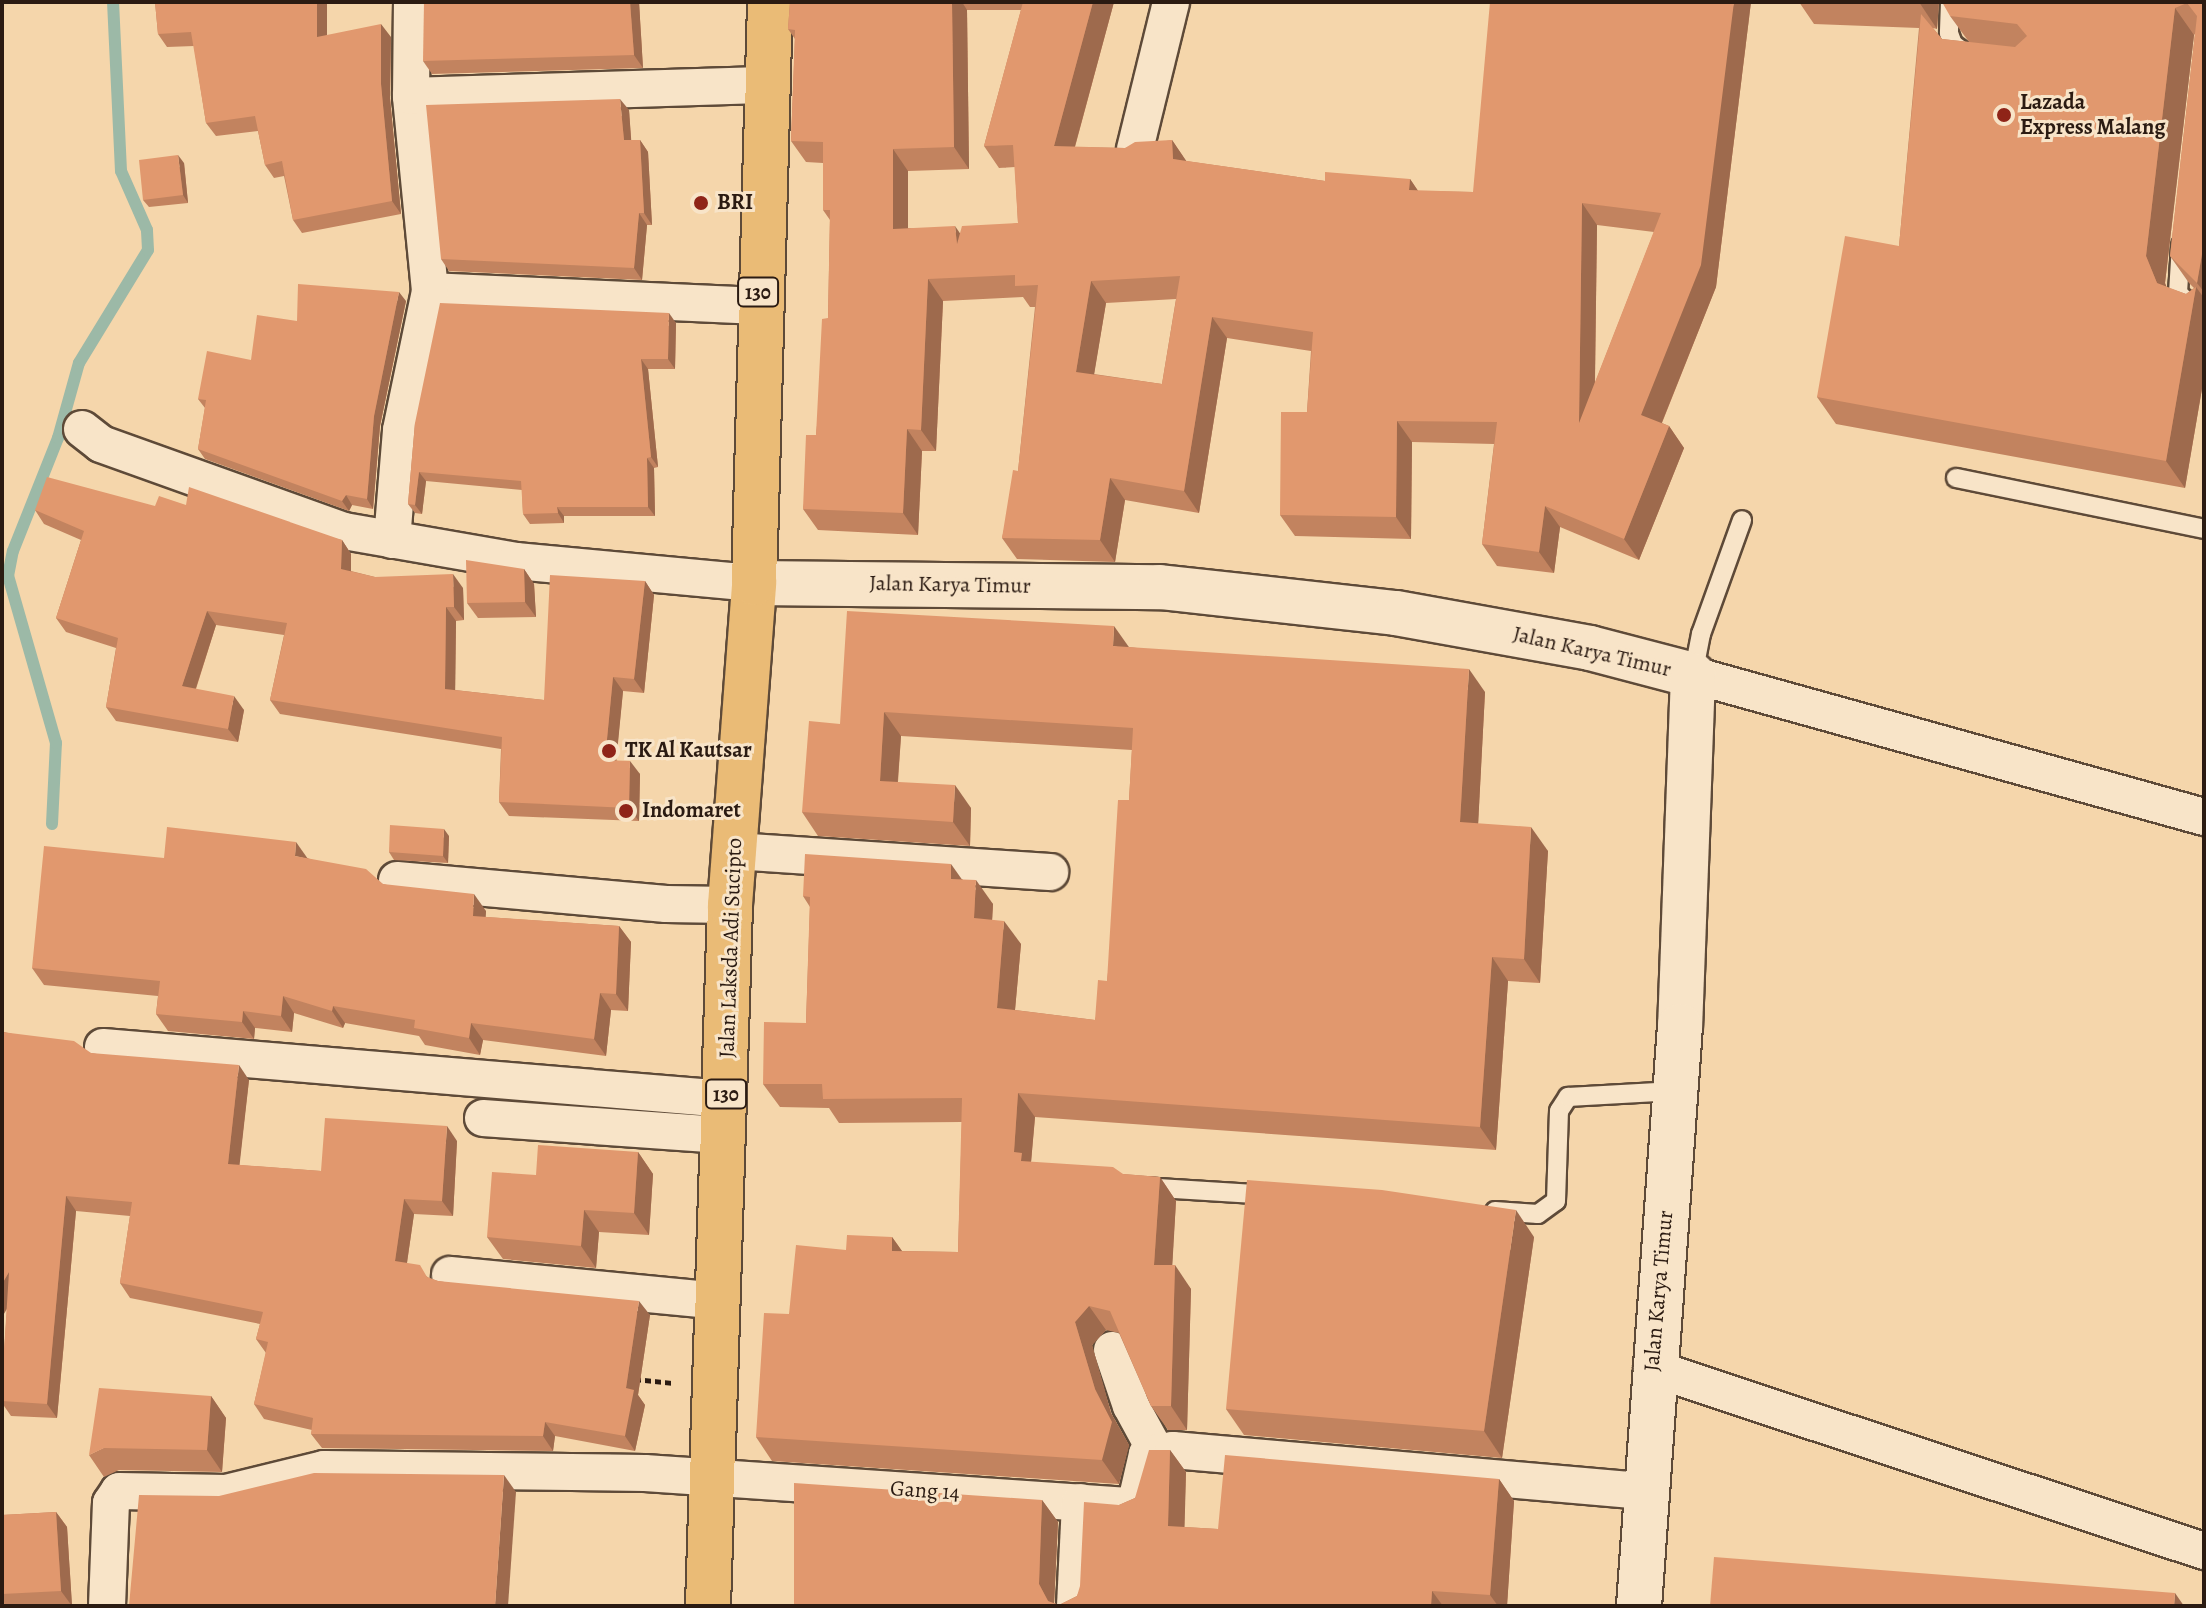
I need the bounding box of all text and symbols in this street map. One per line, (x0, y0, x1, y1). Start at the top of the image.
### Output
place label: Lazada Express Malang (2020, 89, 2166, 140)
marker: Lazada Express Malang (1995, 106, 2013, 124)
place label: BRI (717, 190, 753, 216)
marker: BRI (692, 194, 710, 212)
road number: 130 (736, 276, 780, 308)
street label: Jalan Karya Timur (869, 570, 1031, 600)
street label: Jalan Karya Timur (1510, 621, 1674, 683)
place label: TK Al Kautsar (625, 738, 752, 764)
marker: TK Al Kautsar (600, 742, 618, 760)
place label: Indomaret (642, 798, 741, 824)
marker: Indomaret (617, 802, 635, 820)
street label: Jalan Laksda Adi Sucipto (714, 837, 748, 1059)
road number: 130 (704, 1078, 748, 1110)
street label: Jalan Karya Timur (1639, 1209, 1679, 1373)
street label: Gang 14 (889, 1475, 961, 1507)

